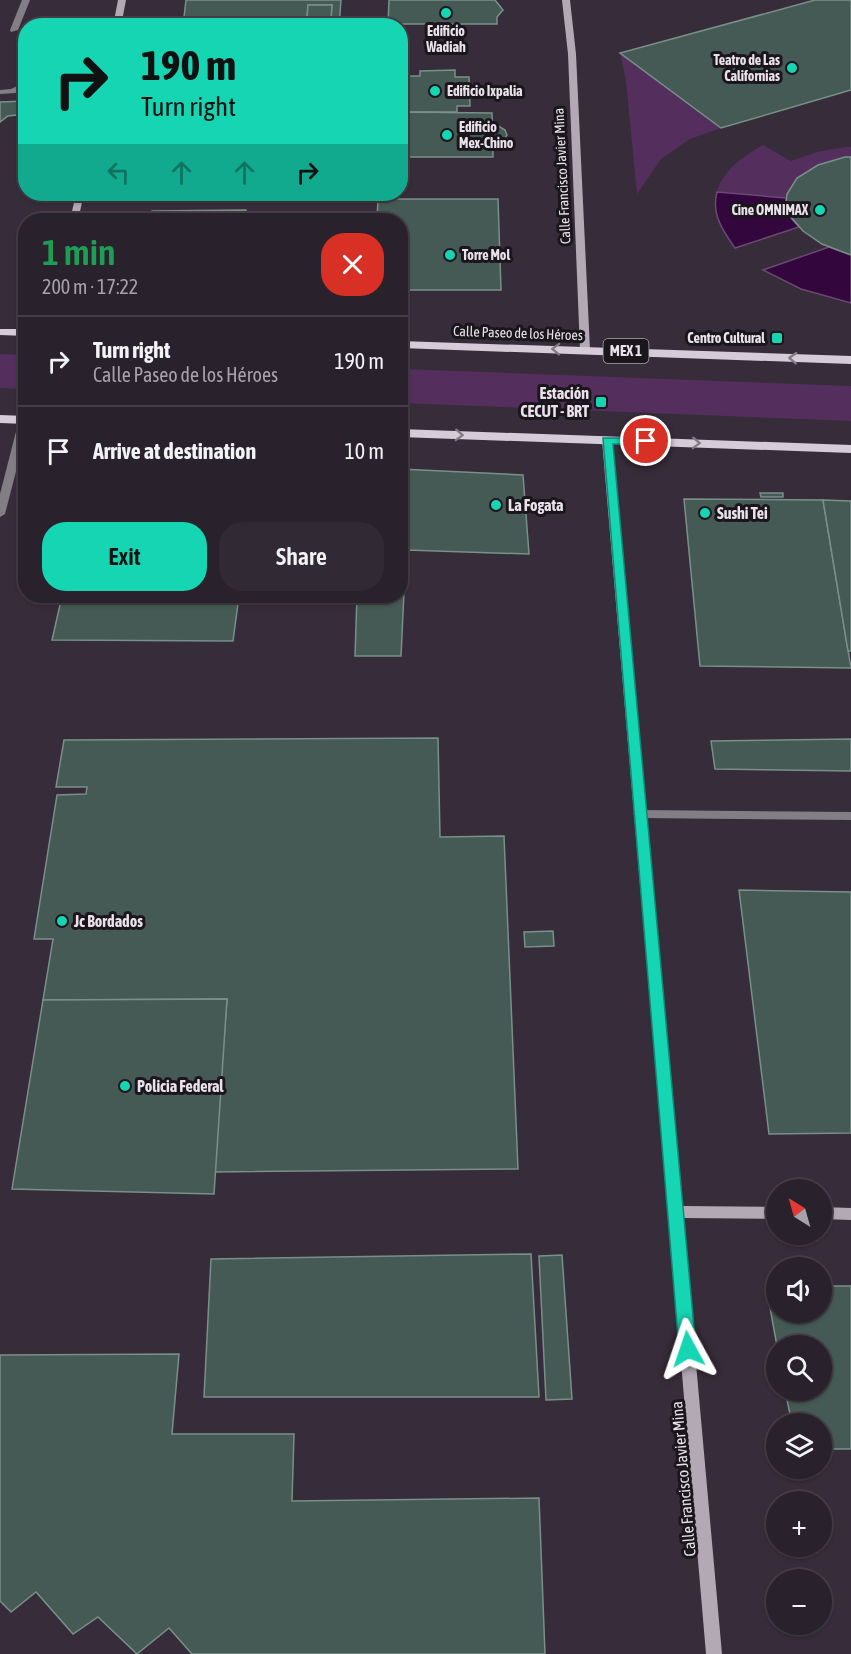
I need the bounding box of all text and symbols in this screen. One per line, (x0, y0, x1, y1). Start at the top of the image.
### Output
marker: Edificio Wadiah (439, 6, 453, 20)
place label: Edificio Wadiah (425, 23, 466, 55)
text: 190 m (141, 41, 236, 89)
icon: right (42, 42, 120, 120)
place label: Teatro de Las Californias (713, 52, 780, 84)
marker: Teatro de Las Californias (785, 61, 799, 75)
place label: Edificio Ixpalia (447, 83, 523, 99)
marker: Edificio Ixpalia (428, 84, 442, 98)
text: Turn right (141, 91, 236, 122)
street label: Calle Francisco Javier Mina (550, 108, 574, 244)
place label: Edificio Mex-Chino (459, 119, 514, 151)
marker: Edificio Mex-Chino (440, 128, 454, 142)
icon: left (102, 156, 135, 189)
icon: ahead (165, 156, 198, 189)
icon: ahead (228, 156, 261, 189)
icon: right (291, 156, 324, 189)
place label: Cine OMNIMAX (731, 202, 809, 218)
marker: Cine OMNIMAX (813, 203, 827, 217)
text: 1 min (42, 231, 116, 273)
button: close (321, 233, 384, 296)
place label: Torre Mol (462, 247, 510, 263)
marker: Torre Mol (443, 248, 457, 262)
text: 200 m · 17:22 (42, 275, 138, 298)
street label: Calle Paseo de los Héroes (453, 323, 583, 343)
place label: Centro Cultural (687, 330, 765, 346)
marker: Centro Cultural (770, 331, 784, 345)
text: Turn right (93, 337, 170, 363)
road number: MEX 1 (604, 339, 648, 363)
one-way arrow (551, 342, 560, 355)
icon: right (42, 345, 75, 378)
text: 190 m (334, 348, 384, 374)
one-way arrow (788, 351, 797, 364)
text: Calle Paseo de los Héroes (93, 363, 278, 386)
place label: Estación CECUT - BRT (520, 384, 590, 420)
marker: Estación CECUT - BRT (594, 395, 608, 409)
pin (620, 415, 671, 466)
icon: arrive (629, 424, 662, 457)
one-way arrow (454, 429, 463, 441)
icon: arrive (42, 435, 75, 468)
one-way arrow (691, 437, 700, 450)
text: Arrive at destination (93, 438, 256, 464)
text: 10 m (344, 438, 384, 464)
place label: La Fogata (508, 496, 564, 514)
marker: La Fogata (489, 498, 503, 512)
place label: Sushi Tei (717, 504, 768, 522)
marker: Sushi Tei (698, 506, 712, 520)
button: Exit (42, 522, 207, 591)
button: Share (219, 522, 384, 591)
place label: Jc Bordados (73, 912, 143, 930)
marker: Jc Bordados (55, 914, 69, 928)
place label: Policia Federal (137, 1077, 224, 1095)
marker: Policia Federal (118, 1079, 132, 1093)
north arrow (766, 1179, 832, 1245)
map controls (766, 1179, 832, 1635)
button: sound (766, 1257, 832, 1323)
position arrow (656, 1317, 720, 1381)
button: search (766, 1335, 832, 1401)
street label: Calle Francisco Javier Mina (667, 1401, 699, 1557)
button: layers (766, 1413, 832, 1479)
button: + (766, 1491, 832, 1557)
button: − (766, 1569, 832, 1635)

